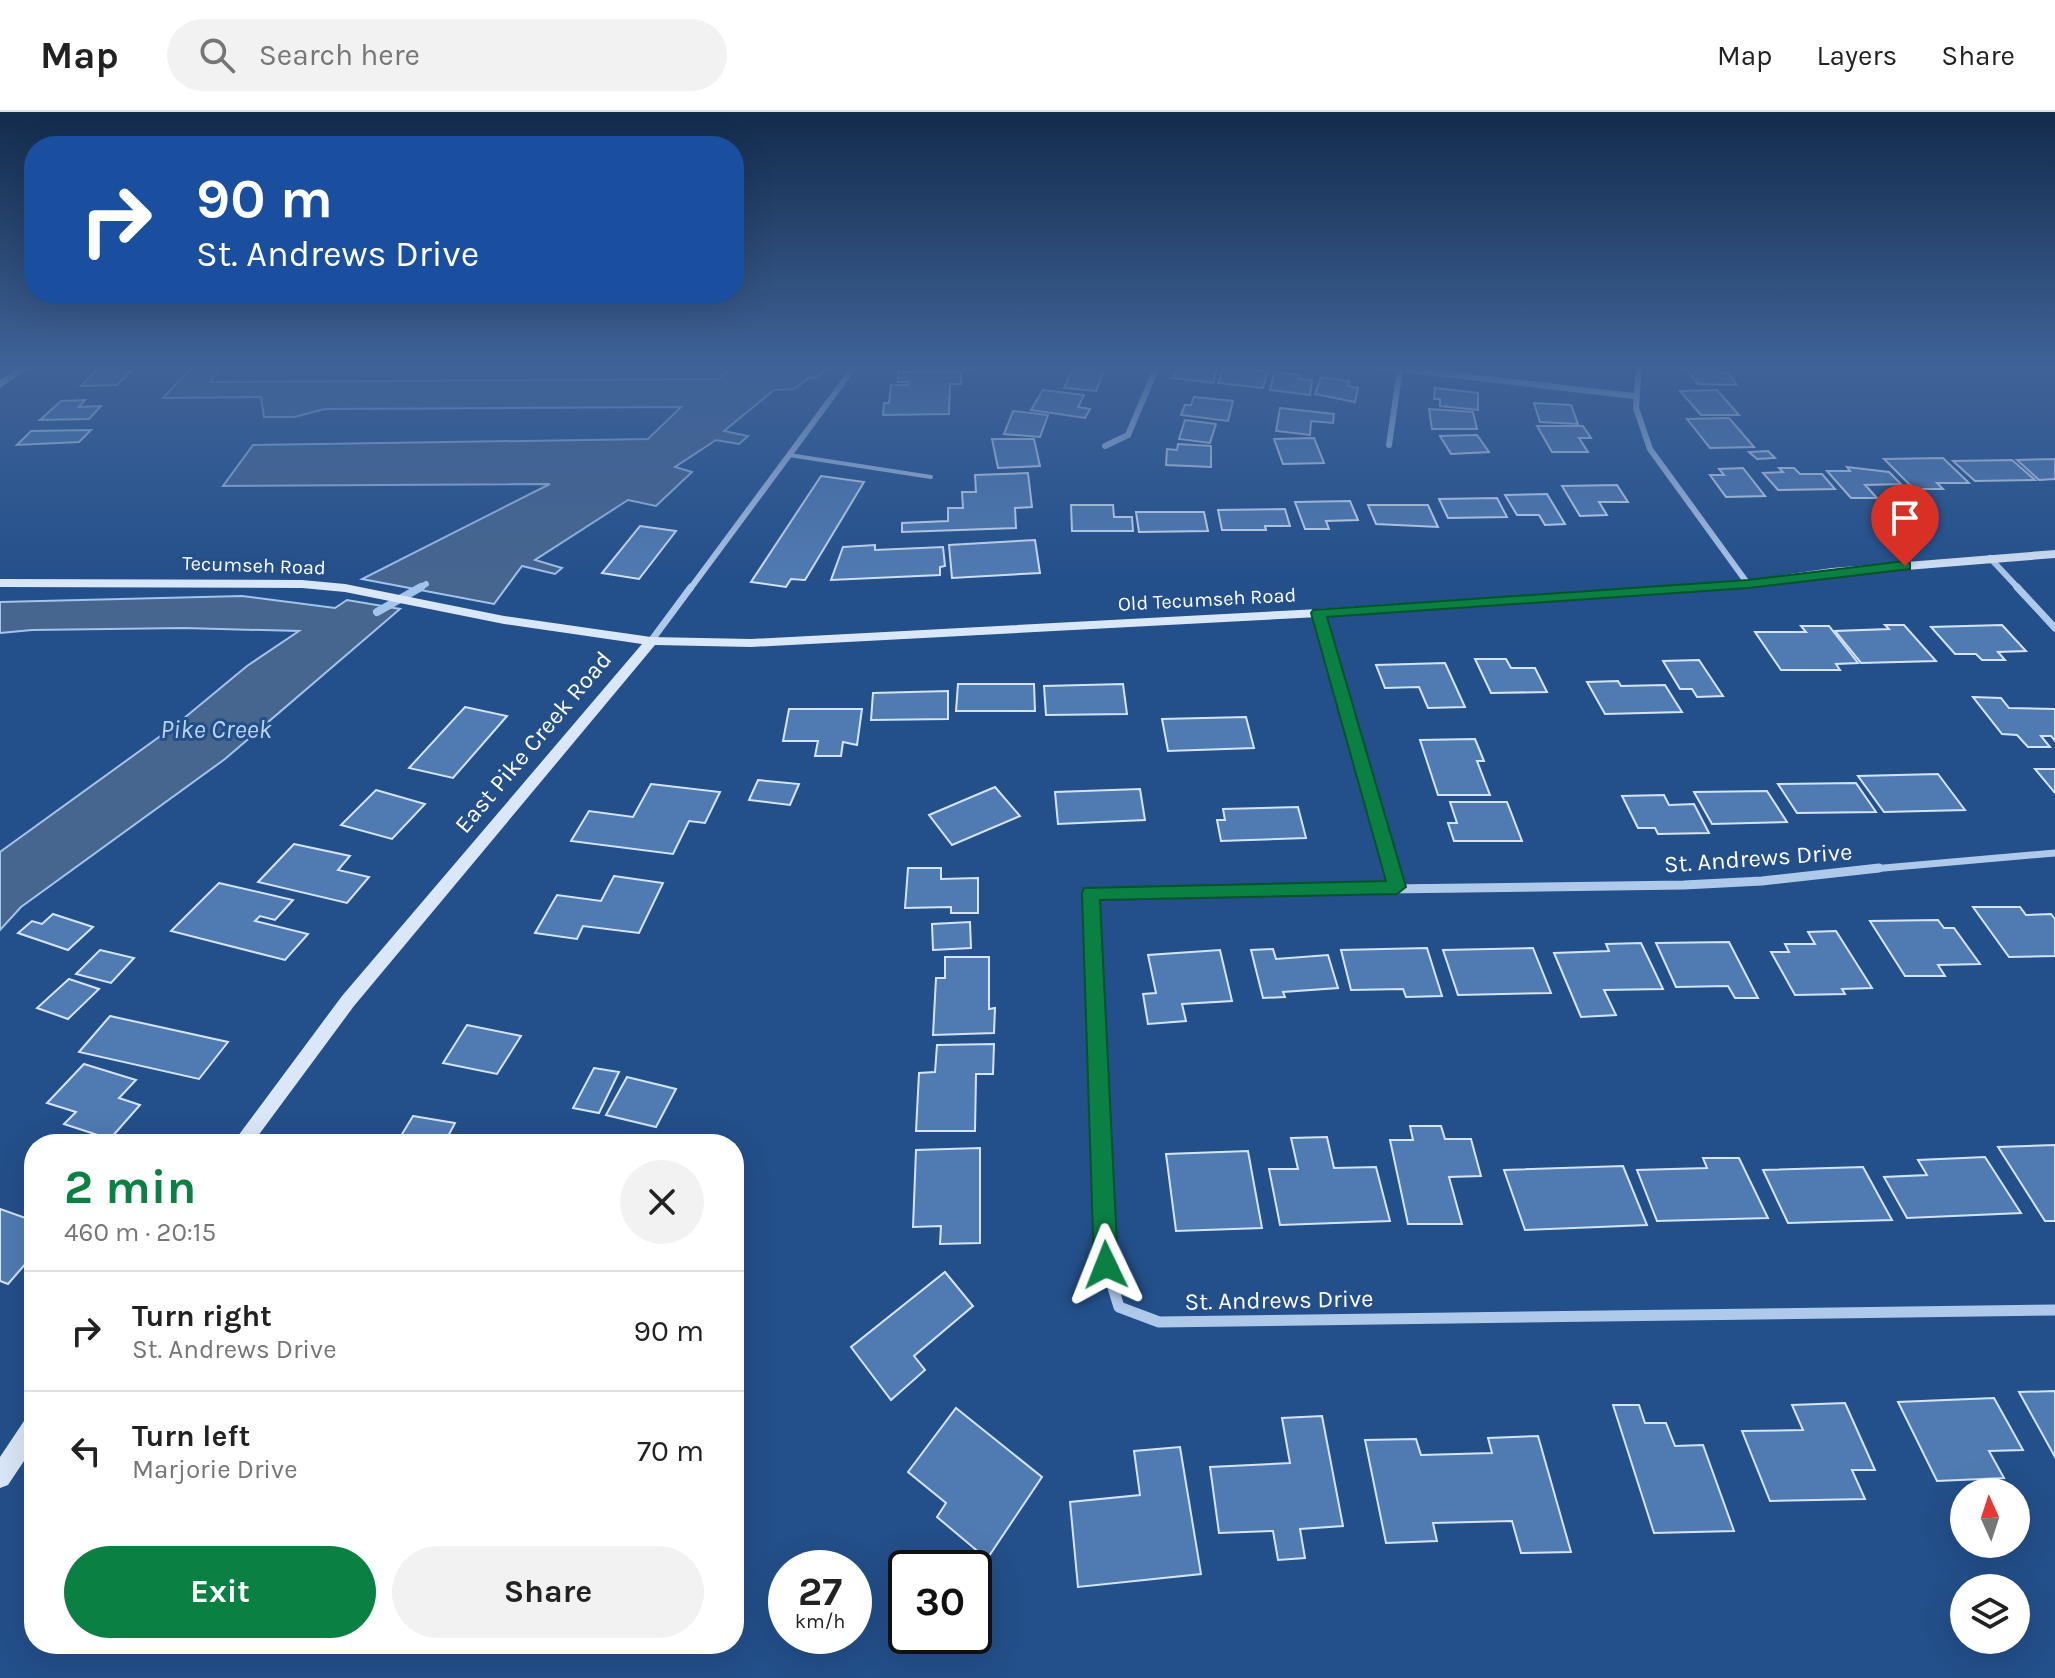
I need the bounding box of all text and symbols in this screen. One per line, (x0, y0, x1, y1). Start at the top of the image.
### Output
search box (167, 19, 727, 91)
text: Map (40, 33, 119, 78)
icon: search (195, 33, 239, 77)
text: Search here (259, 37, 420, 73)
text: Map (1717, 39, 1772, 72)
text: Layers (1816, 39, 1897, 72)
text: Share (1941, 39, 2015, 72)
text: 90 m (196, 166, 333, 231)
icon: right (64, 168, 168, 272)
text: St. Andrews Drive (196, 233, 479, 275)
pin (1871, 484, 1939, 566)
icon: arrive (1883, 496, 1927, 540)
street label: Tecumseh Road (182, 552, 326, 579)
street label: Old Tecumseh Road (1117, 583, 1297, 616)
street label: East Pike Creek Road (449, 645, 617, 839)
water label: Pike Creek (160, 714, 272, 745)
street label: St. Andrews Drive (1663, 837, 1853, 879)
text: 2 min (64, 1159, 196, 1215)
button: close (620, 1160, 704, 1244)
text: 460 m · 20:15 (64, 1217, 216, 1248)
position arrow (1064, 1223, 1148, 1307)
street label: St. Andrews Drive (1184, 1284, 1374, 1316)
text: Turn right (132, 1298, 272, 1334)
icon: right (64, 1309, 108, 1353)
text: 90 m (634, 1313, 704, 1349)
text: St. Andrews Drive (132, 1334, 337, 1365)
text: Turn left (132, 1418, 250, 1454)
icon: left (64, 1429, 108, 1473)
text: 70 m (637, 1433, 704, 1469)
text: Marjorie Drive (132, 1454, 298, 1485)
north arrow (1950, 1478, 2030, 1558)
map controls (1950, 1478, 2030, 1654)
button: Exit (64, 1546, 376, 1638)
button: Share (392, 1546, 704, 1638)
speed limit sign: 30 (888, 1550, 992, 1654)
text: 27 (798, 1568, 842, 1615)
button: layers (1950, 1574, 2030, 1654)
text: km/h (795, 1610, 845, 1633)

